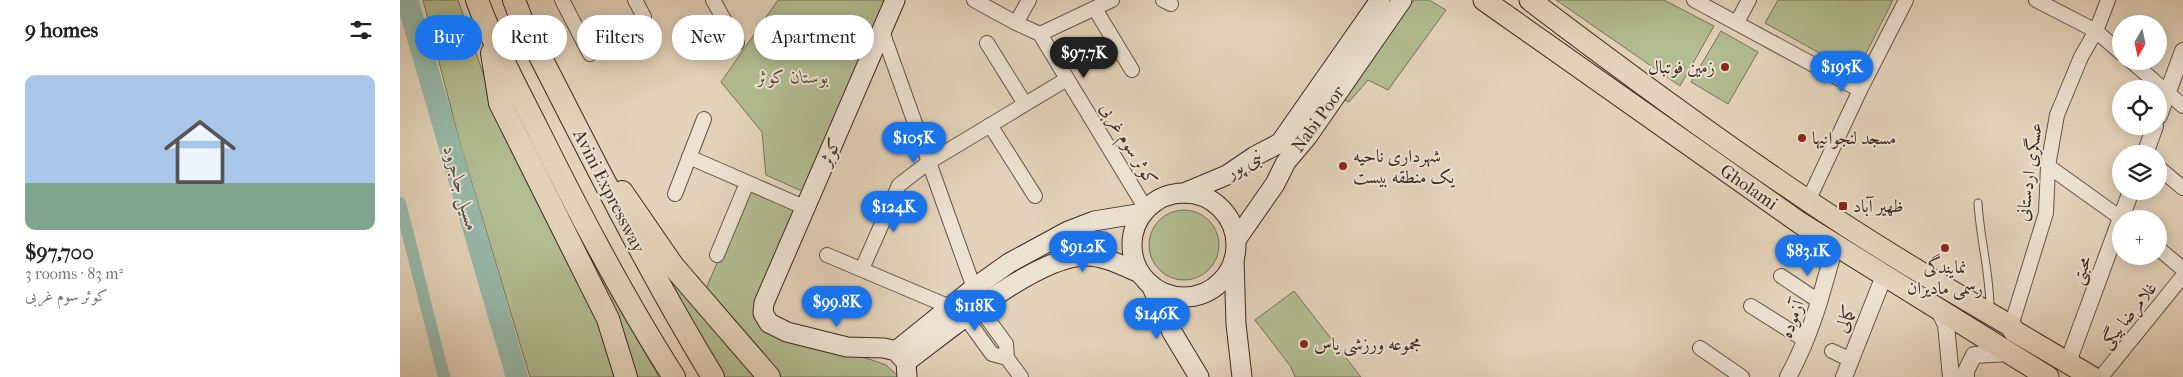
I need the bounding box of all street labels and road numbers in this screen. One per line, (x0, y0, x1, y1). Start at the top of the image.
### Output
street label: Nabi Poor (1287, 82, 1350, 156)
street label: کوثر سوم غربی (1091, 99, 1162, 192)
street label: عسگری اردستانی (2011, 121, 2048, 223)
street label: Avini Expressway (568, 125, 649, 258)
street label: کوثر (814, 135, 846, 171)
street label: نبی پور (1220, 145, 1268, 187)
street label: Gholami (1716, 160, 1782, 215)
street label: محبتی (2067, 253, 2098, 288)
street label: غلامرضا بیگی (2094, 277, 2163, 354)
street label: آزموده (1776, 295, 1810, 341)
street label: کمالی (1831, 303, 1860, 336)

